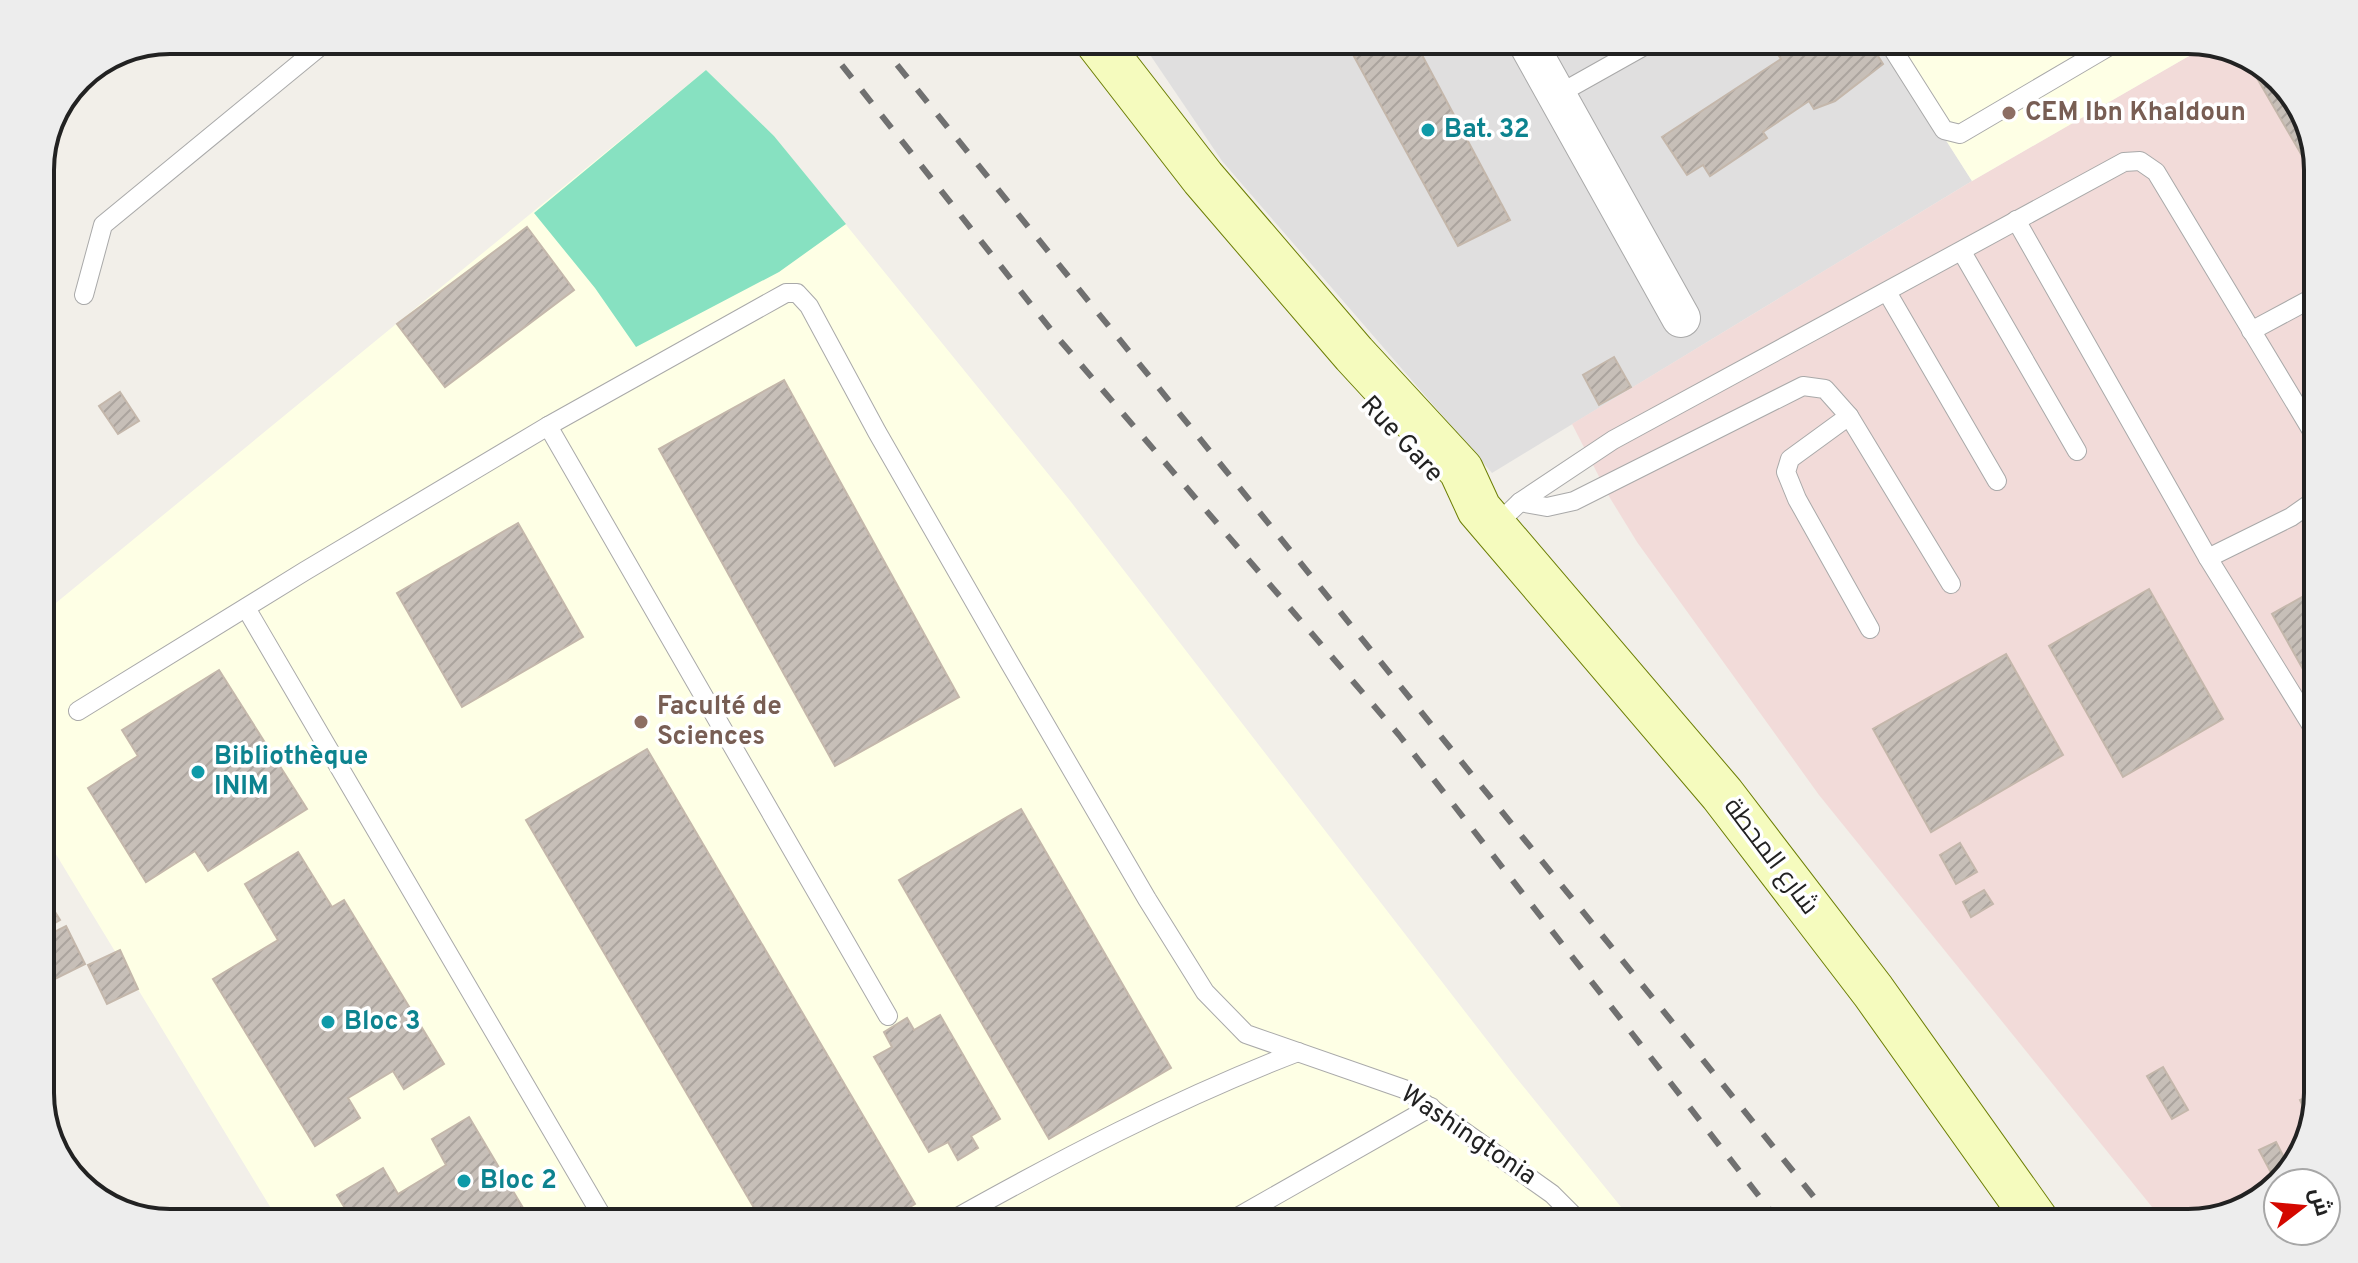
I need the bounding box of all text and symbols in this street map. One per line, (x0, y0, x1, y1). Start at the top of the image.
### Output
place label: CEM Ibn Khaldoun (2025, 97, 2246, 130)
marker: CEM Ibn Khaldoun (2000, 104, 2018, 122)
place label: Bat. 32 (1444, 114, 1530, 147)
marker: Bat. 32 (1419, 121, 1437, 139)
street label: Rue Gare (1352, 390, 1450, 490)
place label: Faculté de Sciences (657, 691, 782, 754)
marker: Faculté de Sciences (632, 713, 650, 731)
place label: Bibliothèque INIM (214, 741, 368, 804)
marker: Bibliothèque INIM (189, 763, 207, 781)
street label: شارع المحطة (1715, 792, 1825, 922)
place label: Bloc 3 (344, 1006, 421, 1039)
marker: Bloc 3 (319, 1013, 337, 1031)
street label: Washingtonia (1394, 1078, 1542, 1194)
place label: Bloc 2 (480, 1165, 557, 1198)
north arrow (2262, 1167, 2342, 1247)
marker: Bloc 2 (455, 1172, 473, 1190)
text: ش (2302, 1185, 2336, 1219)

